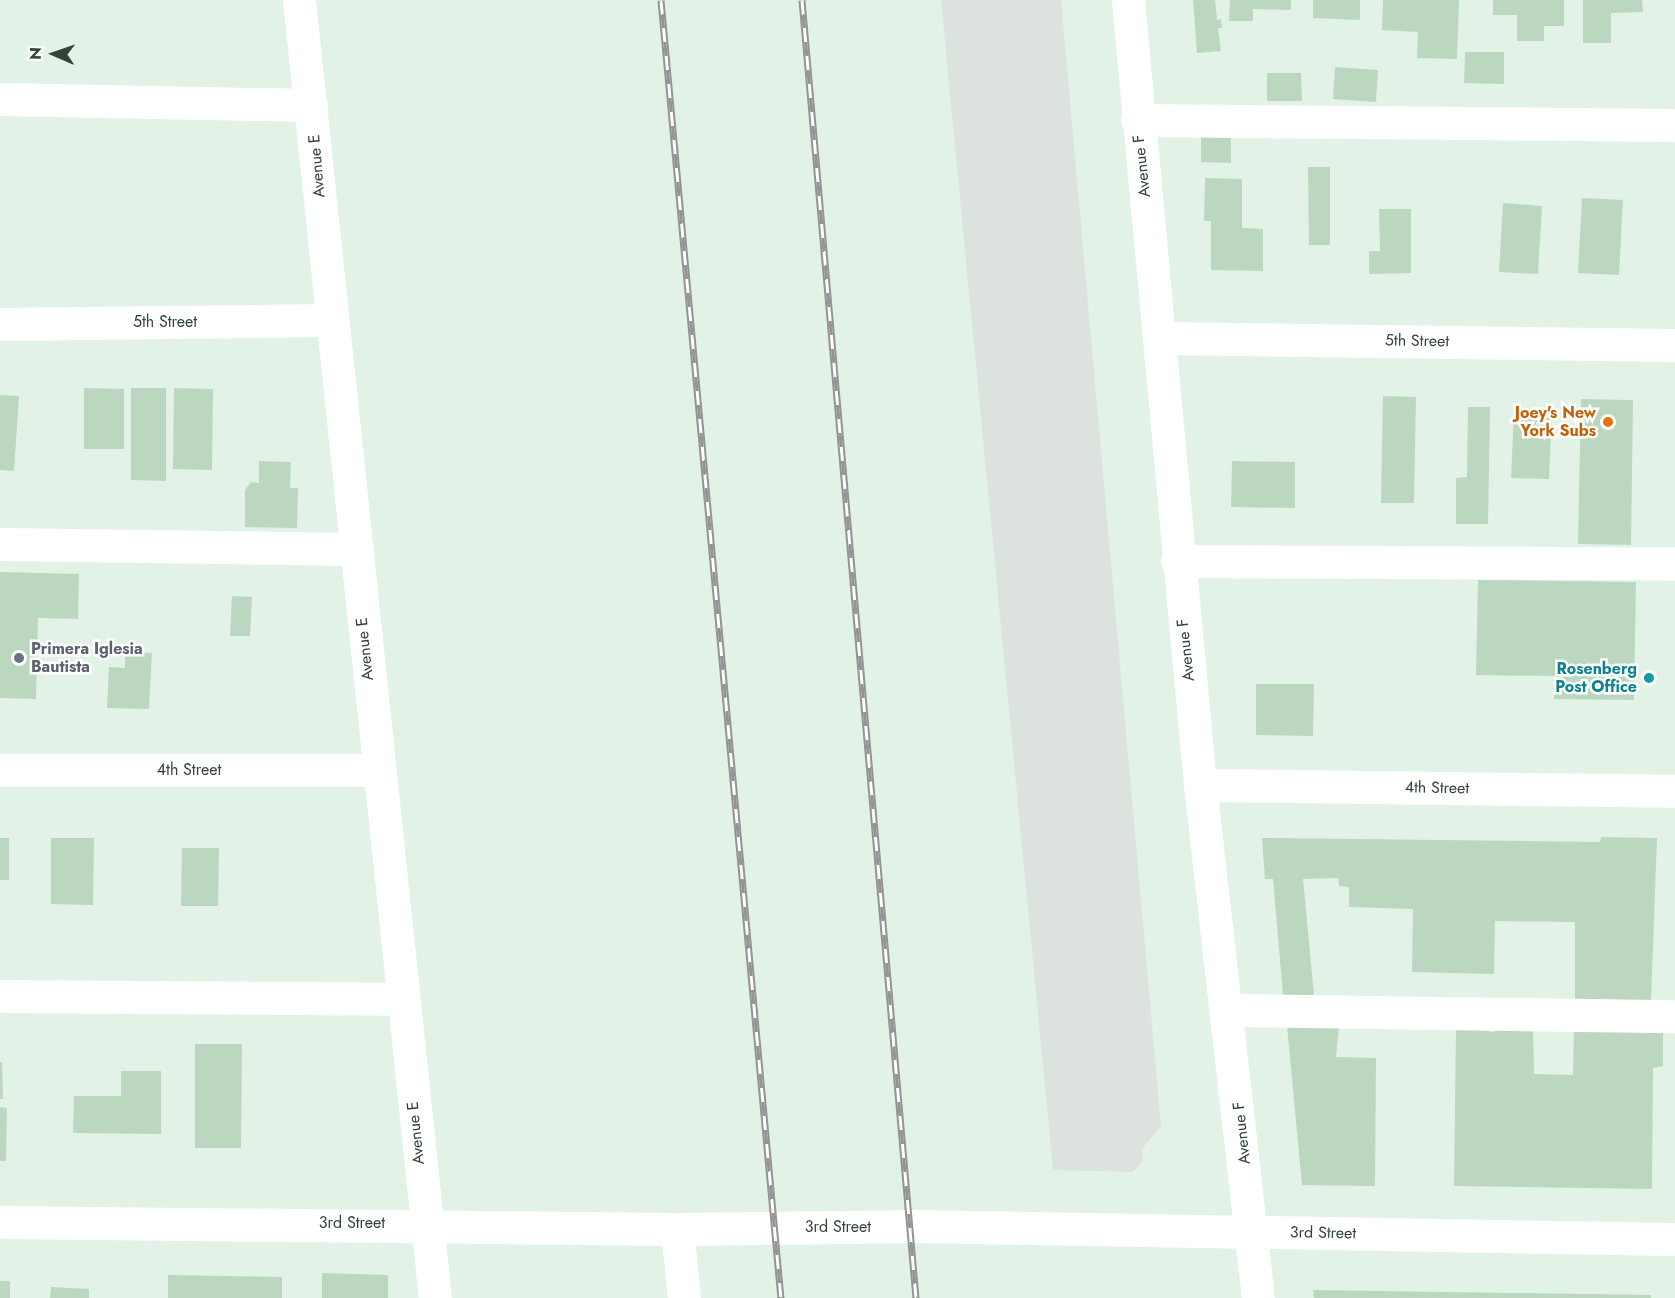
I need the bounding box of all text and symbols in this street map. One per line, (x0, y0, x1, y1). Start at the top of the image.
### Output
north arrow (24, 24, 84, 84)
text: N (24, 47, 47, 60)
street label: Avenue E (305, 134, 329, 198)
street label: Avenue F (1129, 134, 1155, 198)
street label: 5th Street (133, 312, 197, 332)
street label: 5th Street (1385, 331, 1449, 351)
place label: Joey's New York Subs (1515, 403, 1596, 441)
marker: Joey's New York Subs (1601, 415, 1615, 429)
street label: Avenue E (352, 616, 378, 682)
street label: Avenue F (1173, 618, 1199, 682)
place label: Primera Iglesia Bautista (31, 639, 143, 677)
marker: Primera Iglesia Bautista (12, 651, 26, 665)
place label: Rosenberg Post Office (1555, 659, 1637, 697)
marker: Rosenberg Post Office (1642, 671, 1656, 685)
street label: 4th Street (157, 760, 221, 780)
street label: 4th Street (1405, 778, 1469, 798)
street label: Avenue E (403, 1100, 429, 1166)
street label: Avenue F (1229, 1101, 1255, 1165)
street label: 3rd Street (319, 1213, 385, 1233)
street label: 3rd Street (805, 1217, 871, 1237)
street label: 3rd Street (1290, 1223, 1356, 1243)

